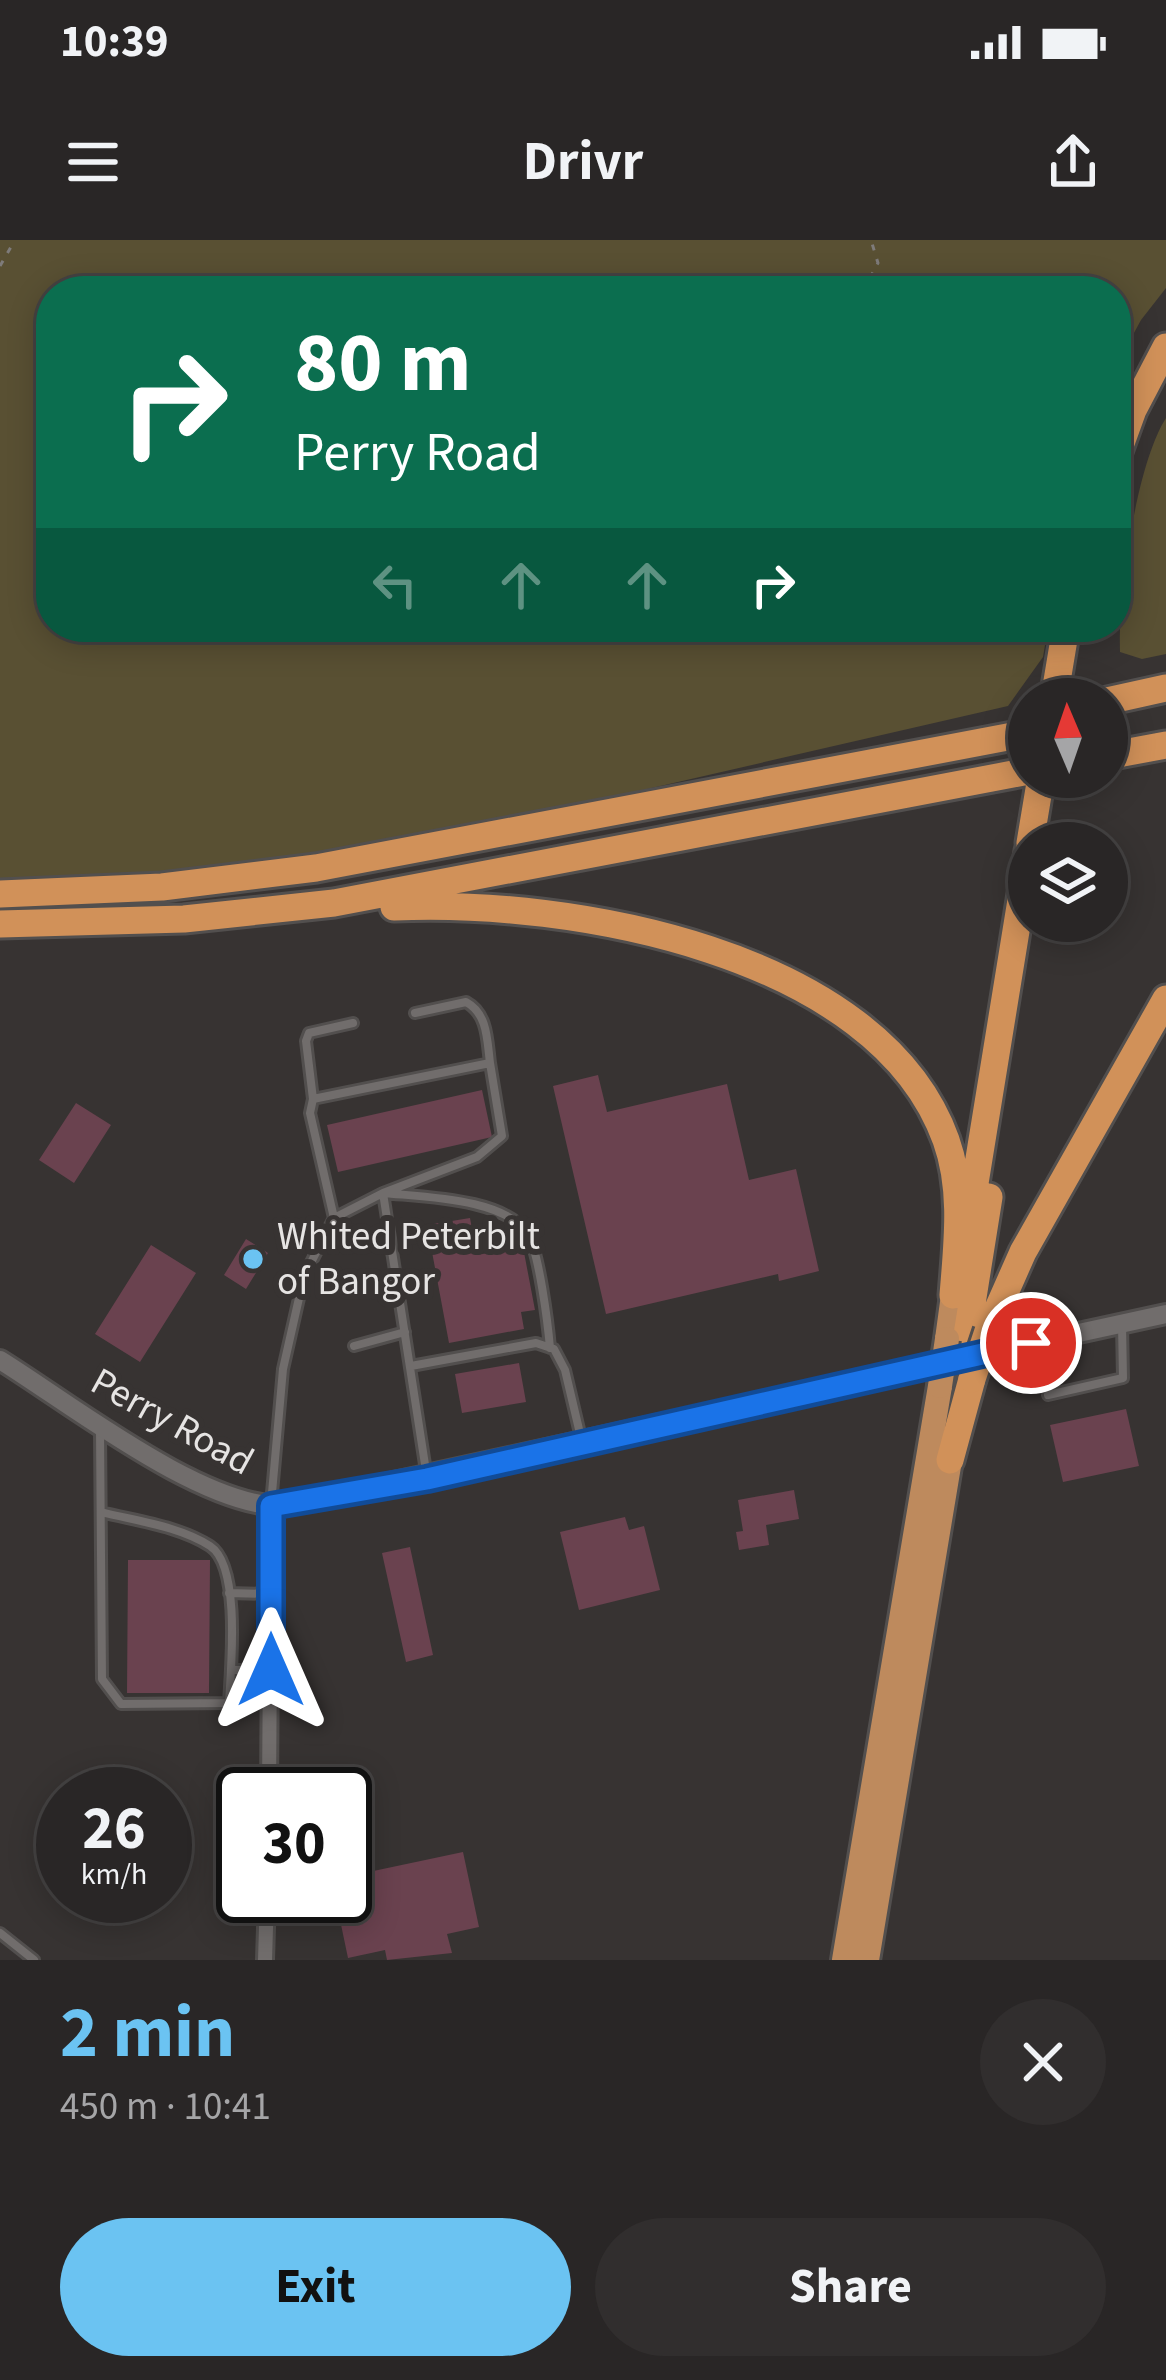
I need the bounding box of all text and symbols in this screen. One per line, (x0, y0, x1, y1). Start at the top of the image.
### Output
text: 10:39 (60, 10, 169, 74)
text: Drivr (523, 124, 643, 201)
icon: menu (60, 129, 126, 195)
icon: share (1040, 129, 1106, 195)
text: 80 m (294, 304, 472, 424)
icon: right (96, 324, 252, 480)
text: Perry Road (294, 415, 541, 492)
icon: left (362, 552, 428, 618)
icon: ahead (488, 552, 554, 618)
icon: ahead (614, 552, 680, 618)
icon: right (740, 552, 806, 618)
north arrow (1008, 678, 1128, 798)
map controls (1008, 678, 1128, 942)
button: layers (1008, 822, 1128, 942)
place label: Whited Peterbilt of Bangor (277, 1209, 540, 1310)
marker: Whited Peterbilt of Bangor (240, 1246, 266, 1272)
pin (980, 1292, 1082, 1394)
icon: arrive (998, 1310, 1064, 1376)
street label: Perry Road (80, 1354, 264, 1490)
position arrow (208, 1607, 334, 1733)
speed limit sign: 30 (216, 1767, 372, 1923)
text: 26 (82, 1787, 146, 1872)
text: km/h (81, 1853, 147, 1896)
text: 2 min (60, 1982, 235, 2085)
button: close (980, 1999, 1106, 2125)
text: 450 m · 10:41 (60, 2079, 271, 2135)
button: Exit (60, 2218, 571, 2356)
button: Share (595, 2218, 1106, 2356)

